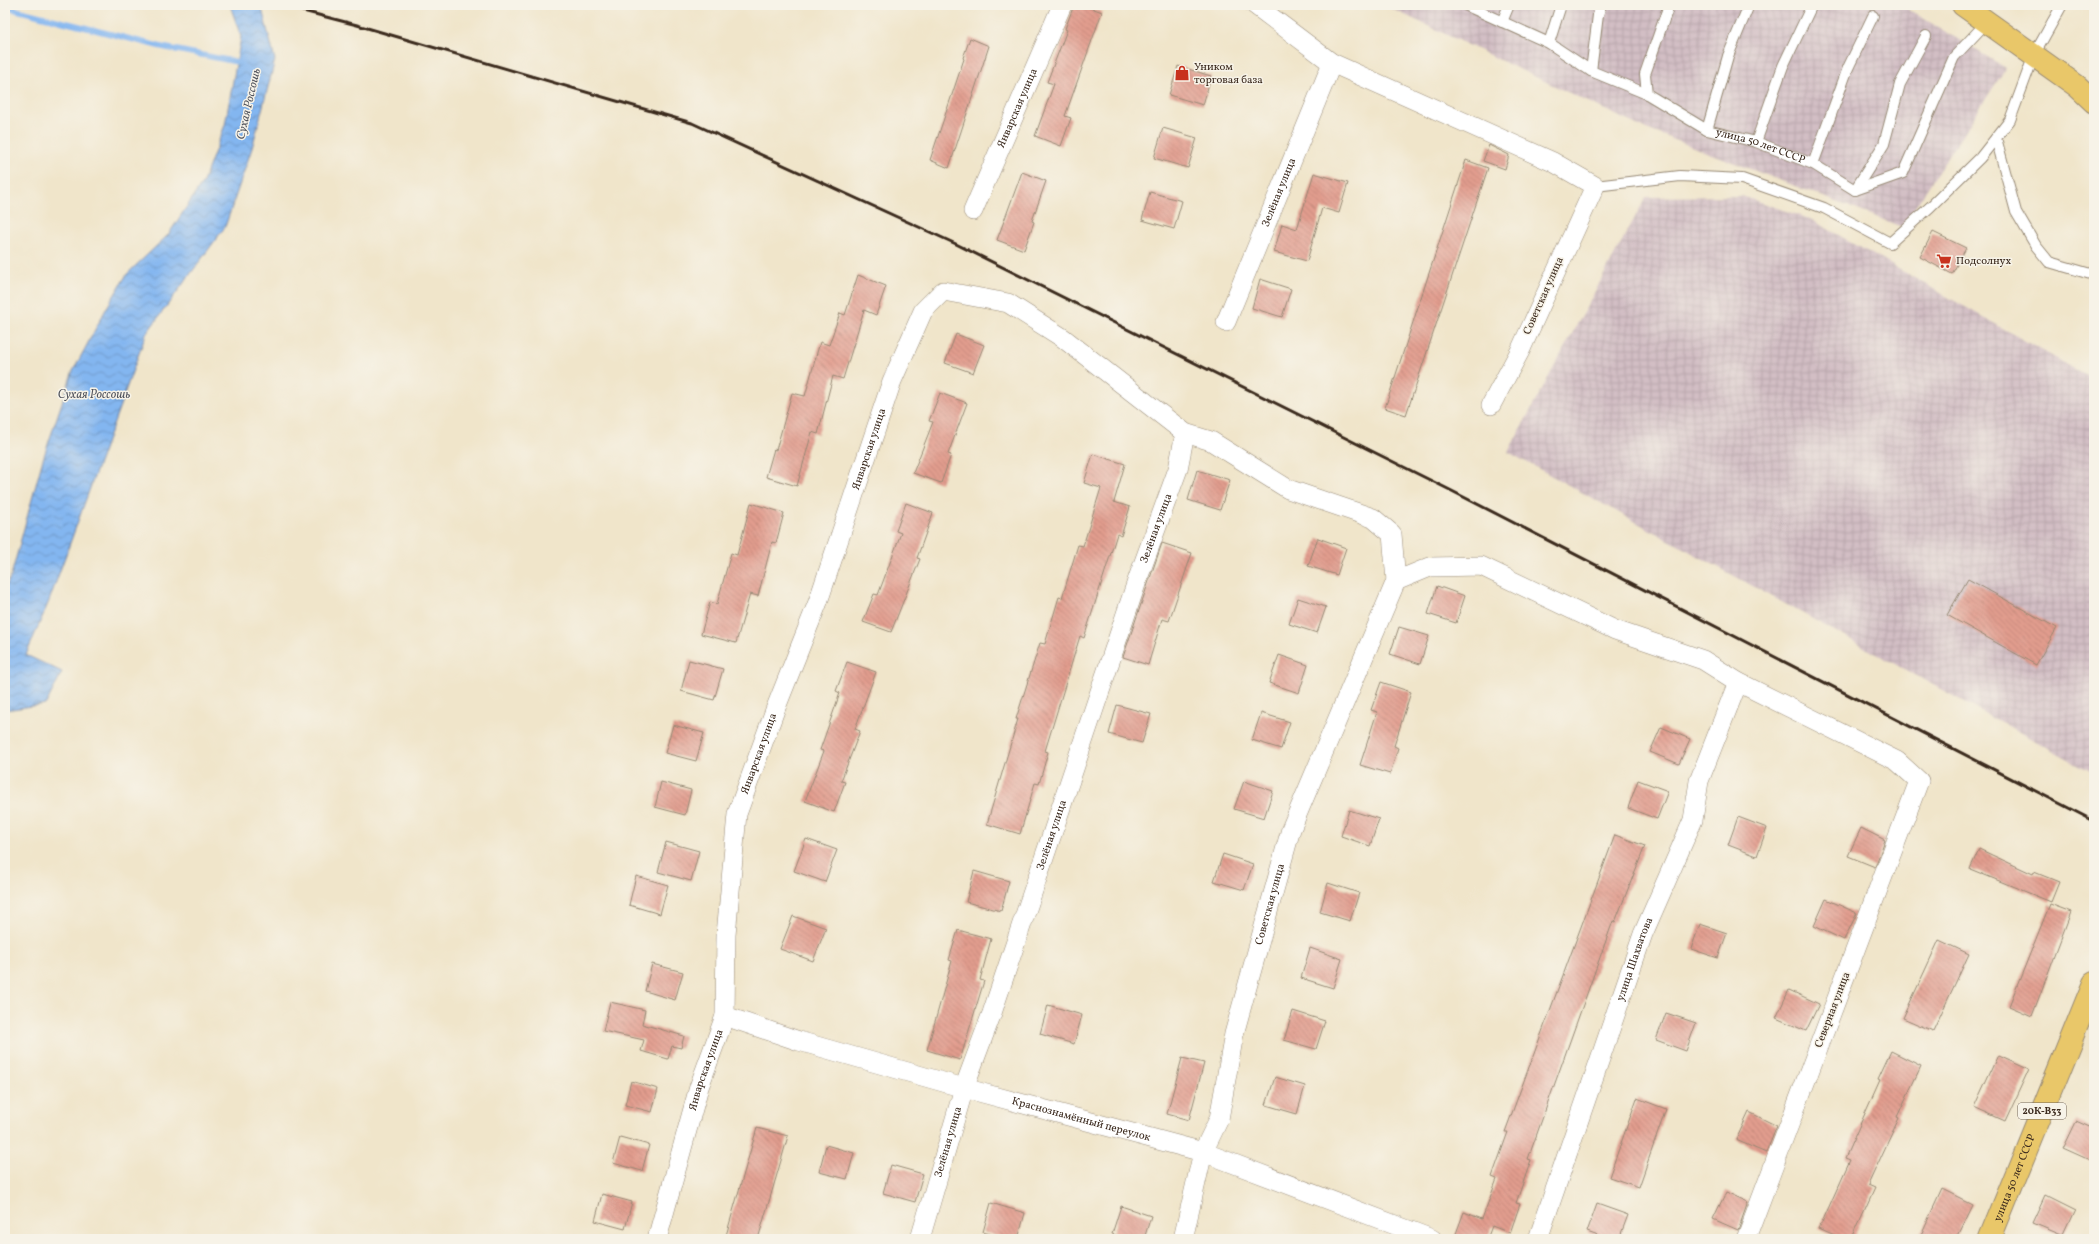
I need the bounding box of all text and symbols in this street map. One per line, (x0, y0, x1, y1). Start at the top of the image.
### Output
place label: Уником торговая база (1194, 60, 1263, 88)
shop icon: Уником торговая база (1173, 64, 1191, 82)
street label: Январская улица (994, 66, 1041, 150)
water label: Сухая Россошь (233, 67, 265, 141)
street label: улица 50 лет СССР (1714, 125, 1807, 168)
street label: Зелёная улица (1258, 155, 1300, 229)
supermarket icon: Подсолнух (1935, 252, 1953, 270)
street label: Советская улица (1520, 254, 1568, 337)
place label: Подсолнух (1956, 254, 2012, 269)
water label: Сухая Россошь (58, 387, 130, 403)
street label: Январская улица (849, 406, 890, 492)
street label: Зелёная улица (1137, 491, 1176, 565)
street label: Январская улица (737, 711, 781, 796)
street label: Зелёная улица (1033, 798, 1071, 872)
street label: Советская улица (1252, 861, 1289, 947)
street label: улица Шахватова (1613, 915, 1657, 1003)
street label: Северная улица (1812, 970, 1855, 1050)
street label: Январская улица (685, 1027, 727, 1113)
street label: Краснознамённый переулок (1010, 1094, 1152, 1145)
road number: 20К-В33 (2018, 1103, 2066, 1119)
street label: Зелёная улица (931, 1104, 966, 1179)
street label: улица 50 лет СССР (1990, 1132, 2039, 1224)

